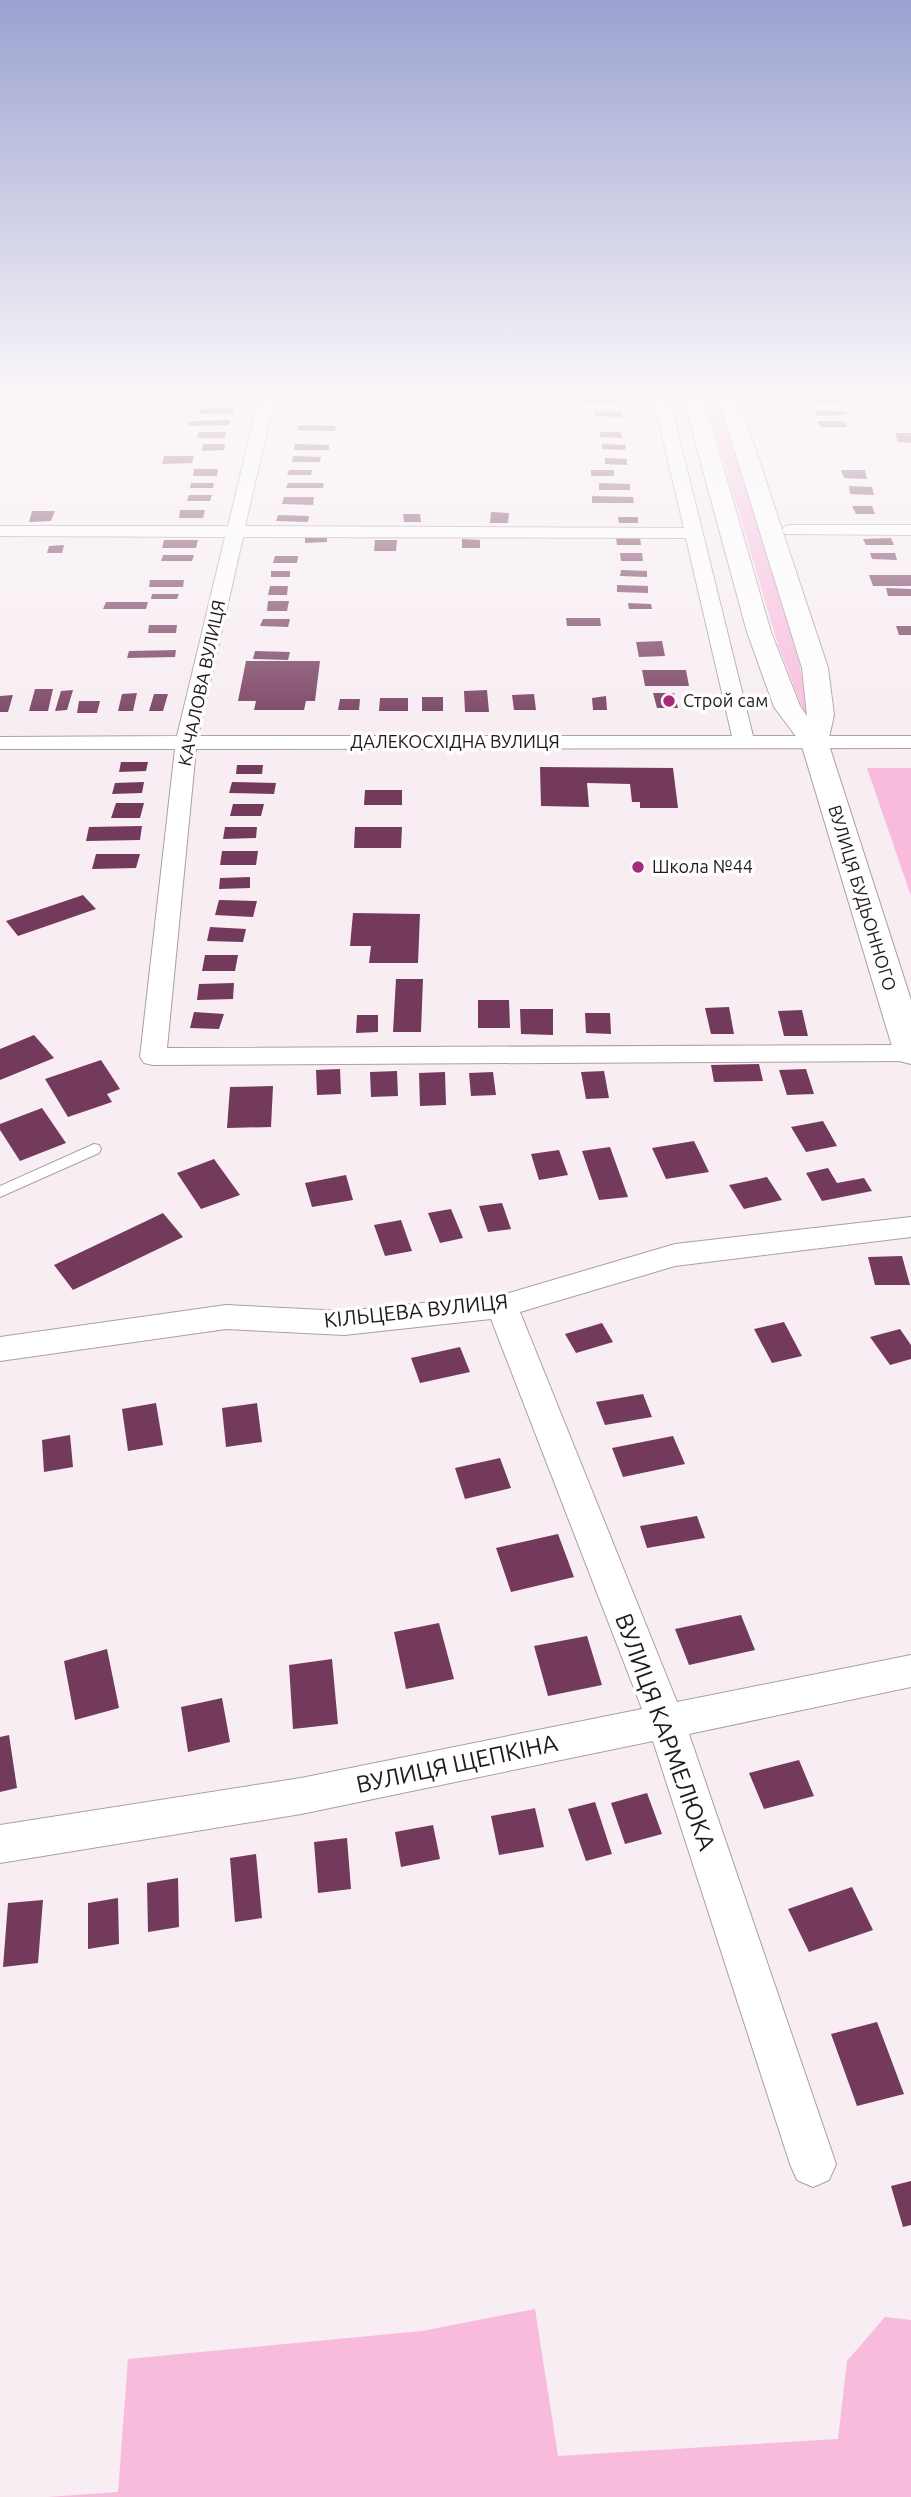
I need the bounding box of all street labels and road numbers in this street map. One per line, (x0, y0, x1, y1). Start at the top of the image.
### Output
street label: КАЧАЛОВА ВУЛИЦЯ (174, 598, 228, 768)
street label: ДАЛЕКОСХІДНА ВУЛИЦЯ (350, 731, 560, 751)
street label: ВУЛИЦЯ БУДЬОННОГО (825, 802, 901, 993)
street label: КІЛЬЦЕВА ВУЛИЦЯ (323, 1288, 509, 1332)
street label: ВУЛИЦЯ КАРМЕЛЮКА (610, 1610, 721, 1854)
street label: ВУЛИЦЯ ЩЕПКІНА (354, 1729, 560, 1798)

